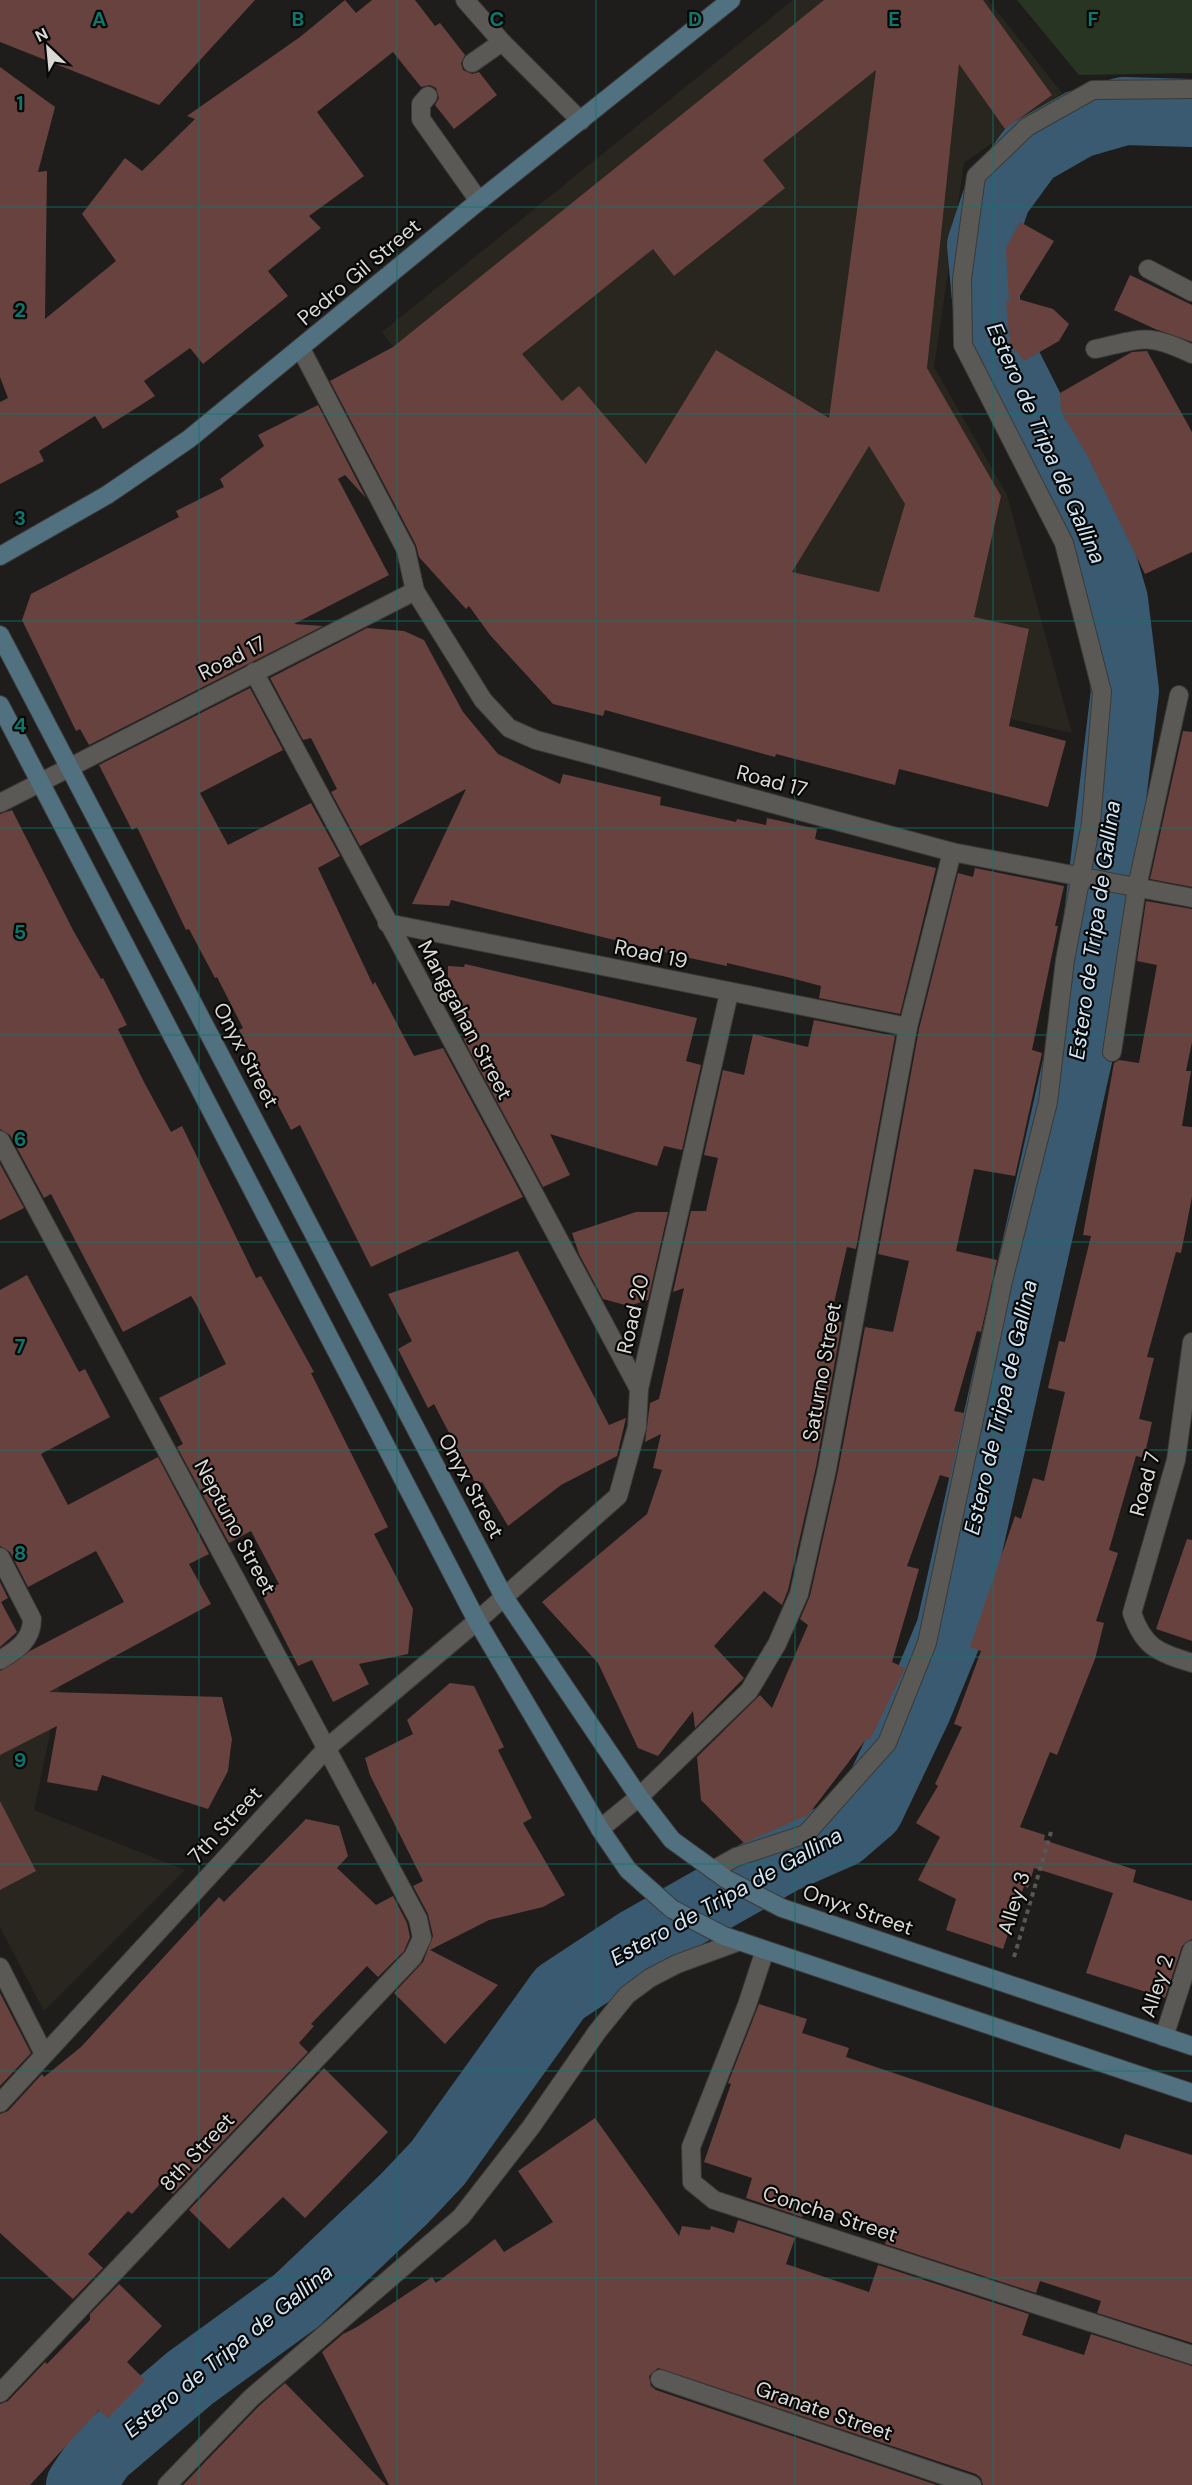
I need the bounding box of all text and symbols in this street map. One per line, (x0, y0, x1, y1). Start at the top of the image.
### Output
text: A (92, 6, 106, 32)
text: B (292, 6, 304, 32)
text: C (490, 6, 504, 32)
text: D (688, 6, 702, 32)
text: E (888, 6, 900, 32)
text: F (1087, 6, 1099, 32)
north arrow (18, 18, 78, 78)
text: N (32, 23, 51, 47)
text: 1 (16, 90, 24, 116)
street label: Pedro Gil Street (291, 212, 427, 332)
text: 2 (14, 297, 26, 323)
water label: Estero de Tripa de Gallina (980, 318, 1113, 568)
text: 3 (14, 505, 26, 531)
street label: Road 17 (193, 629, 271, 687)
text: 4 (14, 712, 27, 738)
street label: Road 17 (733, 758, 811, 804)
water label: Estero de Tripa de Gallina (1062, 799, 1127, 1061)
text: 5 (14, 919, 26, 945)
street label: Road 19 (612, 933, 690, 975)
street label: Manggahan Street (411, 935, 519, 1105)
street label: Onyx Street (207, 998, 285, 1112)
text: 6 (14, 1126, 26, 1152)
street label: Road 20 (610, 1272, 656, 1356)
water label: Estero de Tripa de Gallina (957, 1277, 1044, 1538)
street label: Saturno Street (796, 1300, 848, 1444)
text: 7 (15, 1333, 26, 1359)
street label: Onyx Street (432, 1429, 510, 1543)
street label: Road 7 (1123, 1449, 1167, 1519)
street label: Neptuno Street (188, 1455, 282, 1599)
text: 8 (14, 1540, 26, 1566)
text: 9 (14, 1747, 26, 1773)
street label: 7th Street (182, 1780, 268, 1870)
water label: Estero de Tripa de Gallina (605, 1820, 848, 1972)
street label: Alley 3 (991, 1868, 1037, 1938)
street label: Onyx Street (799, 1878, 917, 1942)
street label: Alley 2 (1134, 1951, 1180, 2021)
street label: 8th Street (153, 2107, 241, 2197)
street label: Concha Street (759, 2179, 901, 2249)
water label: Estero de Tripa de Gallina (118, 2257, 339, 2444)
street label: Granate Street (752, 2374, 896, 2448)

